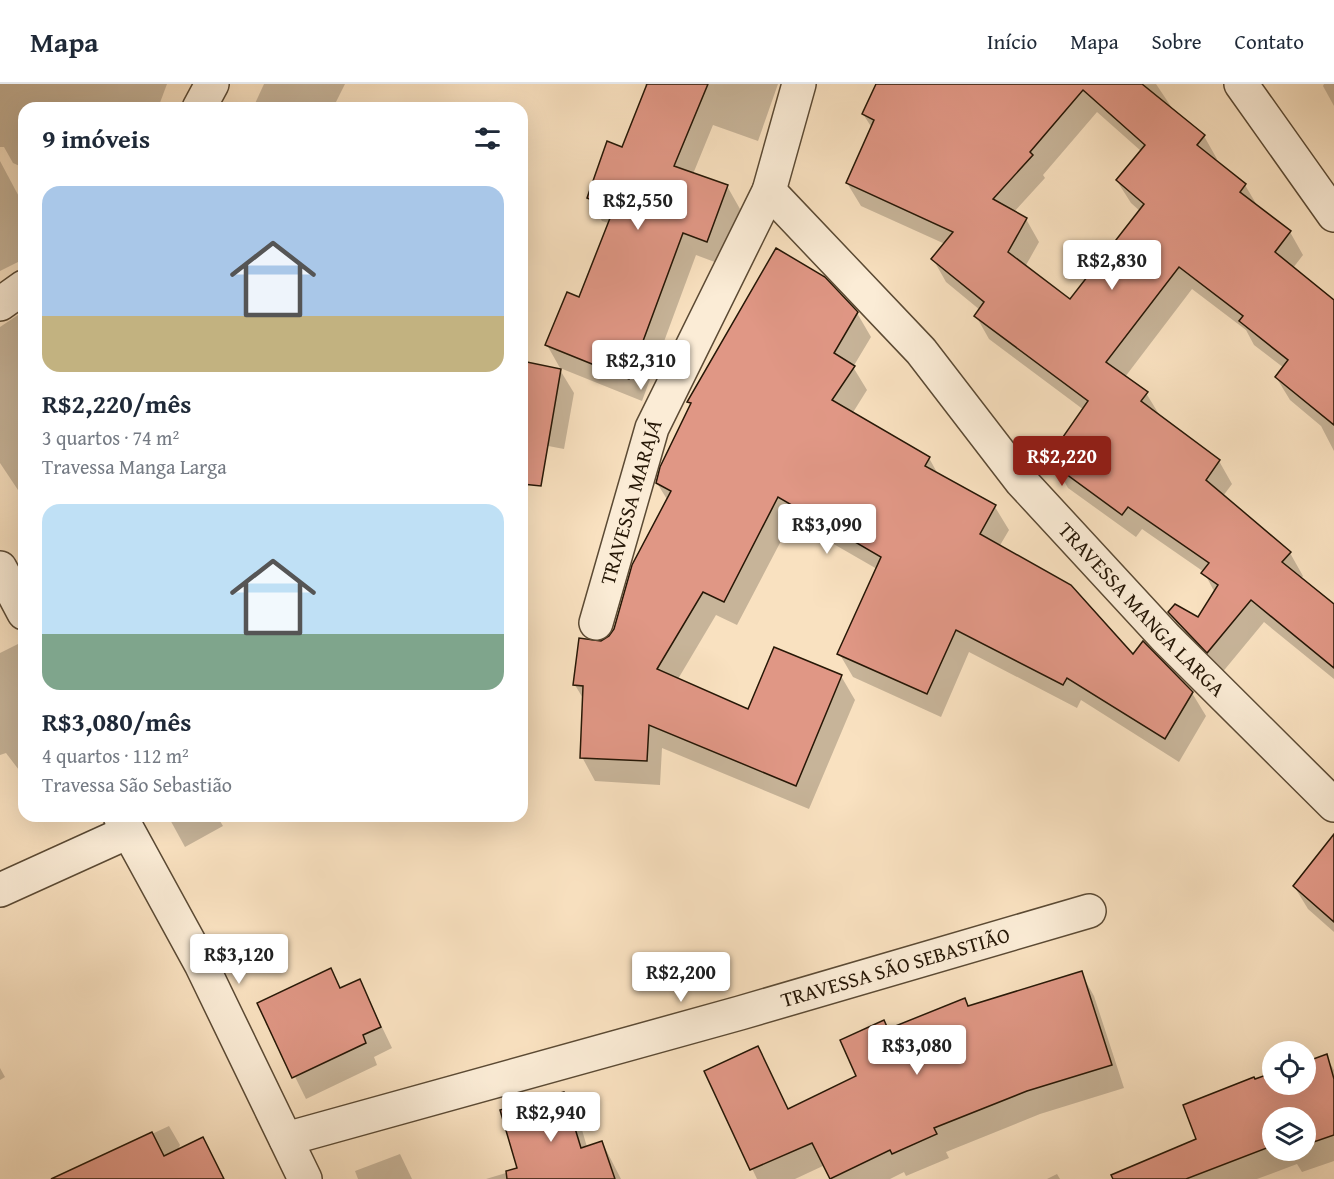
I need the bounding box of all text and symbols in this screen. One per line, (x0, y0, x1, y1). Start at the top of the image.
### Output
text: Mapa (30, 21, 99, 62)
text: Início (987, 26, 1037, 57)
text: Mapa (1070, 26, 1119, 57)
text: Sobre (1152, 26, 1202, 57)
text: Contato (1235, 26, 1304, 57)
text: 9 imóveis (42, 119, 150, 158)
icon: filters (471, 122, 504, 155)
pin: R$2,550 (583, 180, 693, 231)
text: R$2,550 (603, 185, 673, 214)
icon: home (219, 225, 327, 333)
pin: R$2,830 (1057, 240, 1167, 291)
text: R$2,830 (1077, 245, 1147, 274)
pin: R$2,310 (586, 340, 696, 391)
text: R$2,310 (606, 345, 676, 374)
text: R$2,220/mês (42, 384, 191, 423)
street label: TRAVESSA MARAJÁ (592, 413, 669, 588)
text: 3 quartos · 74 m² (42, 423, 179, 452)
pin: R$2,220 (1007, 436, 1117, 487)
text: R$2,220 (1027, 441, 1097, 470)
text: Travessa Manga Larga (42, 452, 227, 481)
pin: R$3,090 (772, 504, 882, 555)
text: R$3,090 (792, 509, 862, 538)
street label: TRAVESSA MANGA LARGA (1051, 515, 1233, 704)
icon: home (219, 543, 327, 651)
text: R$3,080/mês (42, 702, 191, 741)
text: 4 quartos · 112 m² (42, 741, 189, 770)
text: Travessa São Sebastião (42, 770, 232, 799)
street label: TRAVESSA SÃO SEBASTIÃO (777, 919, 1013, 1015)
pin: R$3,120 (184, 934, 294, 985)
text: R$3,120 (204, 939, 274, 968)
pin: R$2,200 (626, 952, 736, 1003)
text: R$2,200 (646, 957, 716, 986)
pin: R$3,080 (862, 1025, 972, 1076)
text: R$3,080 (882, 1030, 952, 1059)
map controls (1262, 1041, 1316, 1161)
button: locate (1262, 1041, 1316, 1095)
pin: R$2,940 (496, 1092, 606, 1143)
text: R$2,940 (516, 1097, 586, 1126)
button: layers (1262, 1107, 1316, 1161)

